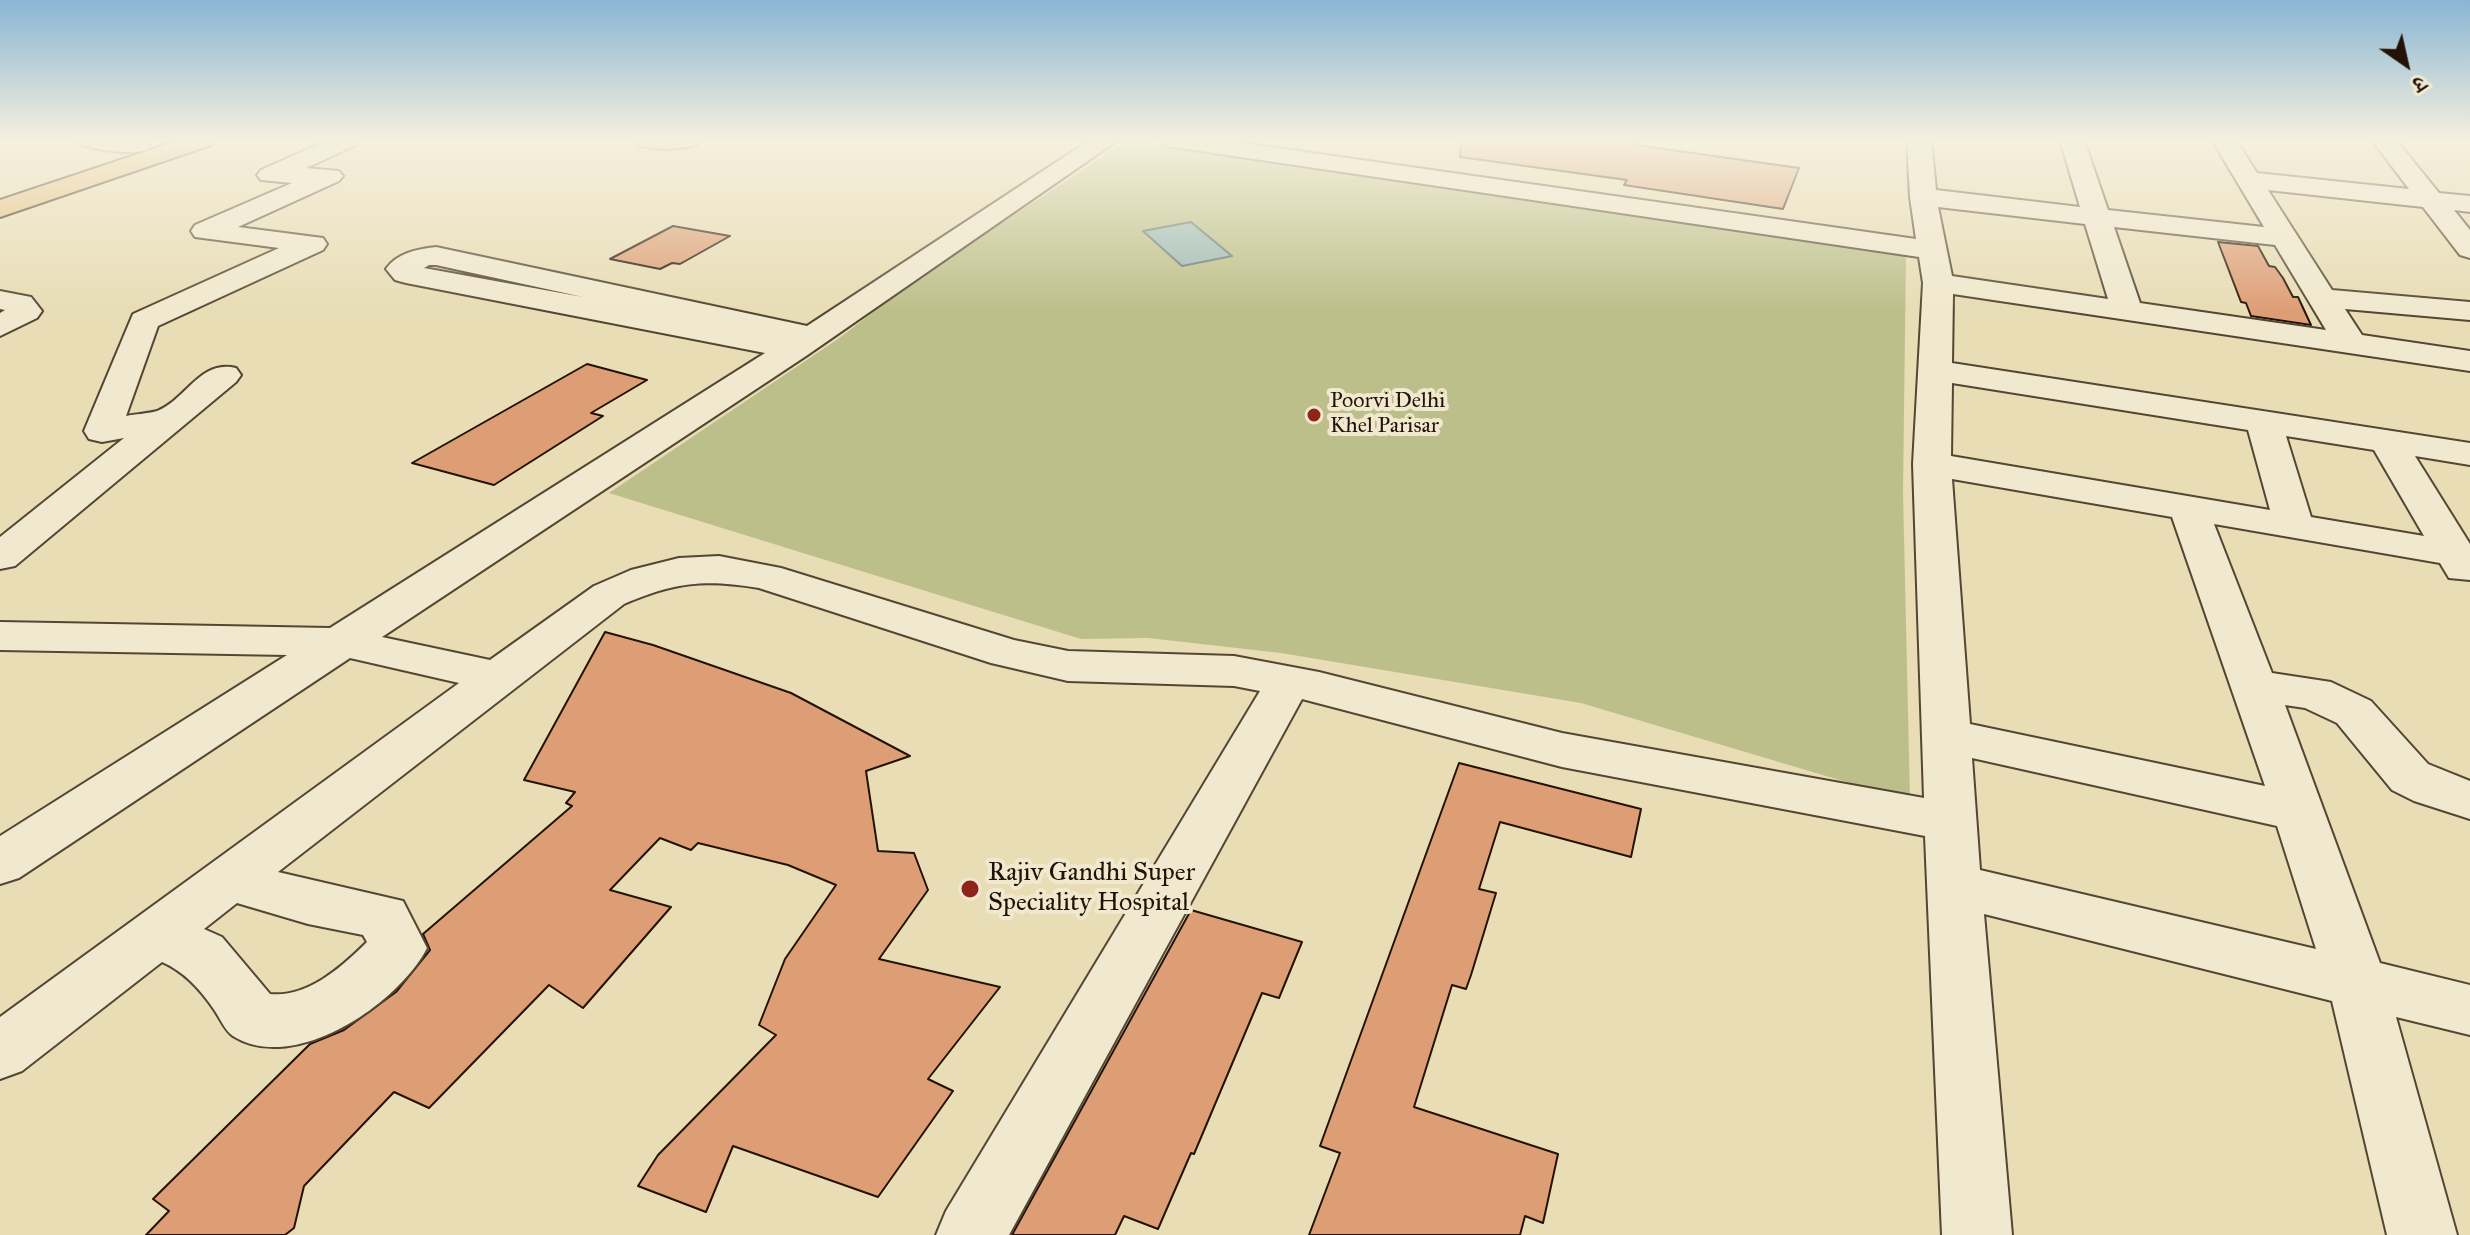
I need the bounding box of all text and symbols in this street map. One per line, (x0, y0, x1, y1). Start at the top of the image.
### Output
north arrow (2366, 24, 2446, 104)
text: उ (2408, 70, 2432, 99)
place label: Poorvi Delhi Khel Parisar (1330, 389, 1445, 440)
marker: Poorvi Delhi Khel Parisar (1305, 406, 1323, 424)
place label: Rajiv Gandhi Super Speciality Hospital (988, 858, 1195, 920)
marker: Rajiv Gandhi Super Speciality Hospital (959, 878, 981, 900)

